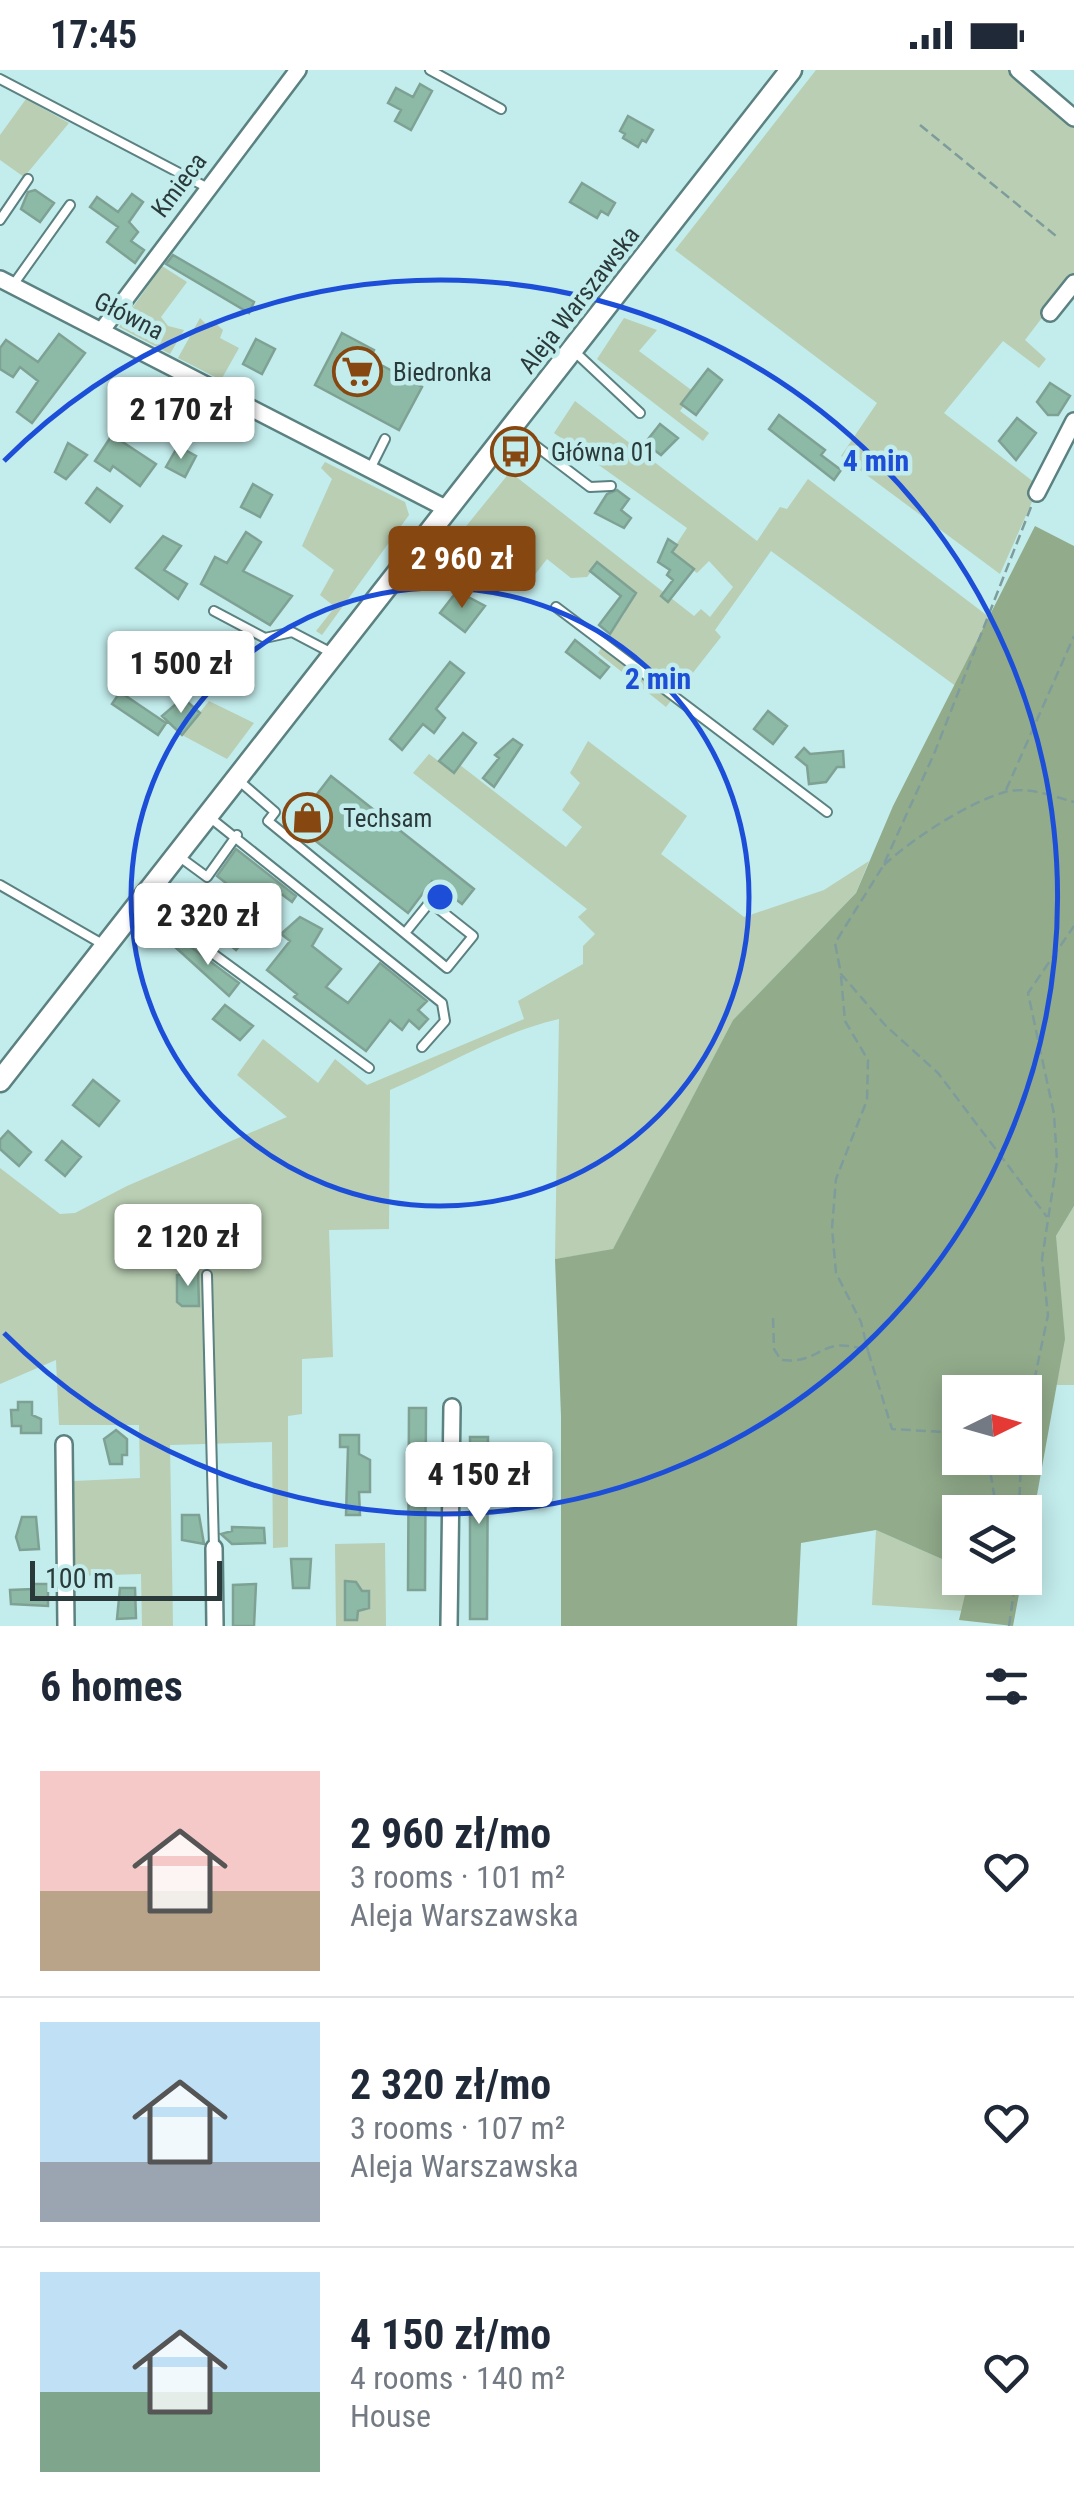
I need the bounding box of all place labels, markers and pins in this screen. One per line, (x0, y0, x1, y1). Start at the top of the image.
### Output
supermarket icon: Biedronka (332, 346, 384, 398)
place label: Biedronka (393, 358, 492, 387)
pin: 2 170 zł (78, 377, 284, 462)
bus stop icon: Główna 01 (490, 426, 542, 478)
place label: Główna 01 (551, 438, 655, 467)
pin: 2 960 zł (359, 526, 565, 611)
pin: 1 500 zł (78, 631, 284, 716)
shop icon: Techsam (282, 792, 334, 844)
place label: Techsam (343, 804, 432, 833)
centre of rings (422, 879, 458, 915)
pin: 2 320 zł (105, 883, 311, 968)
pin: 2 120 zł (85, 1204, 291, 1289)
pin: 4 150 zł (376, 1442, 582, 1527)

